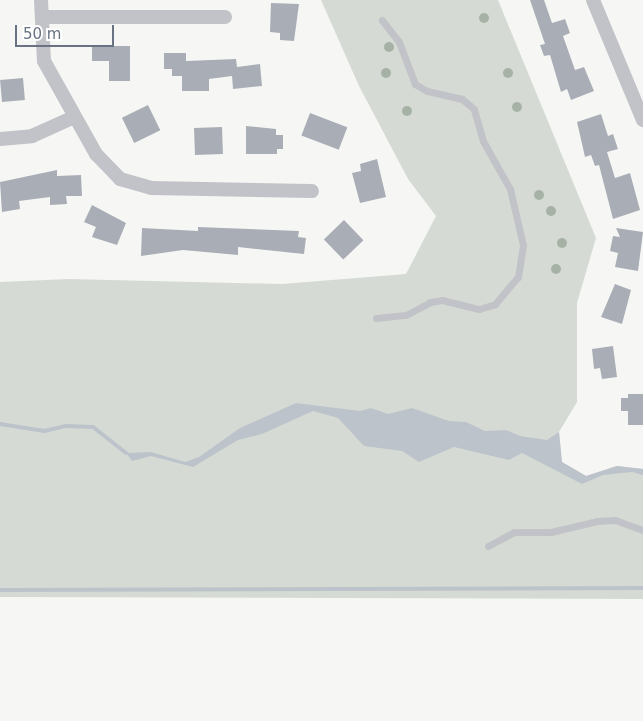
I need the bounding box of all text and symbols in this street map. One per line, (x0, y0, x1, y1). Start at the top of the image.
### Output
scale bar (18, 15, 116, 47)
text: 50 m (23, 25, 61, 43)

